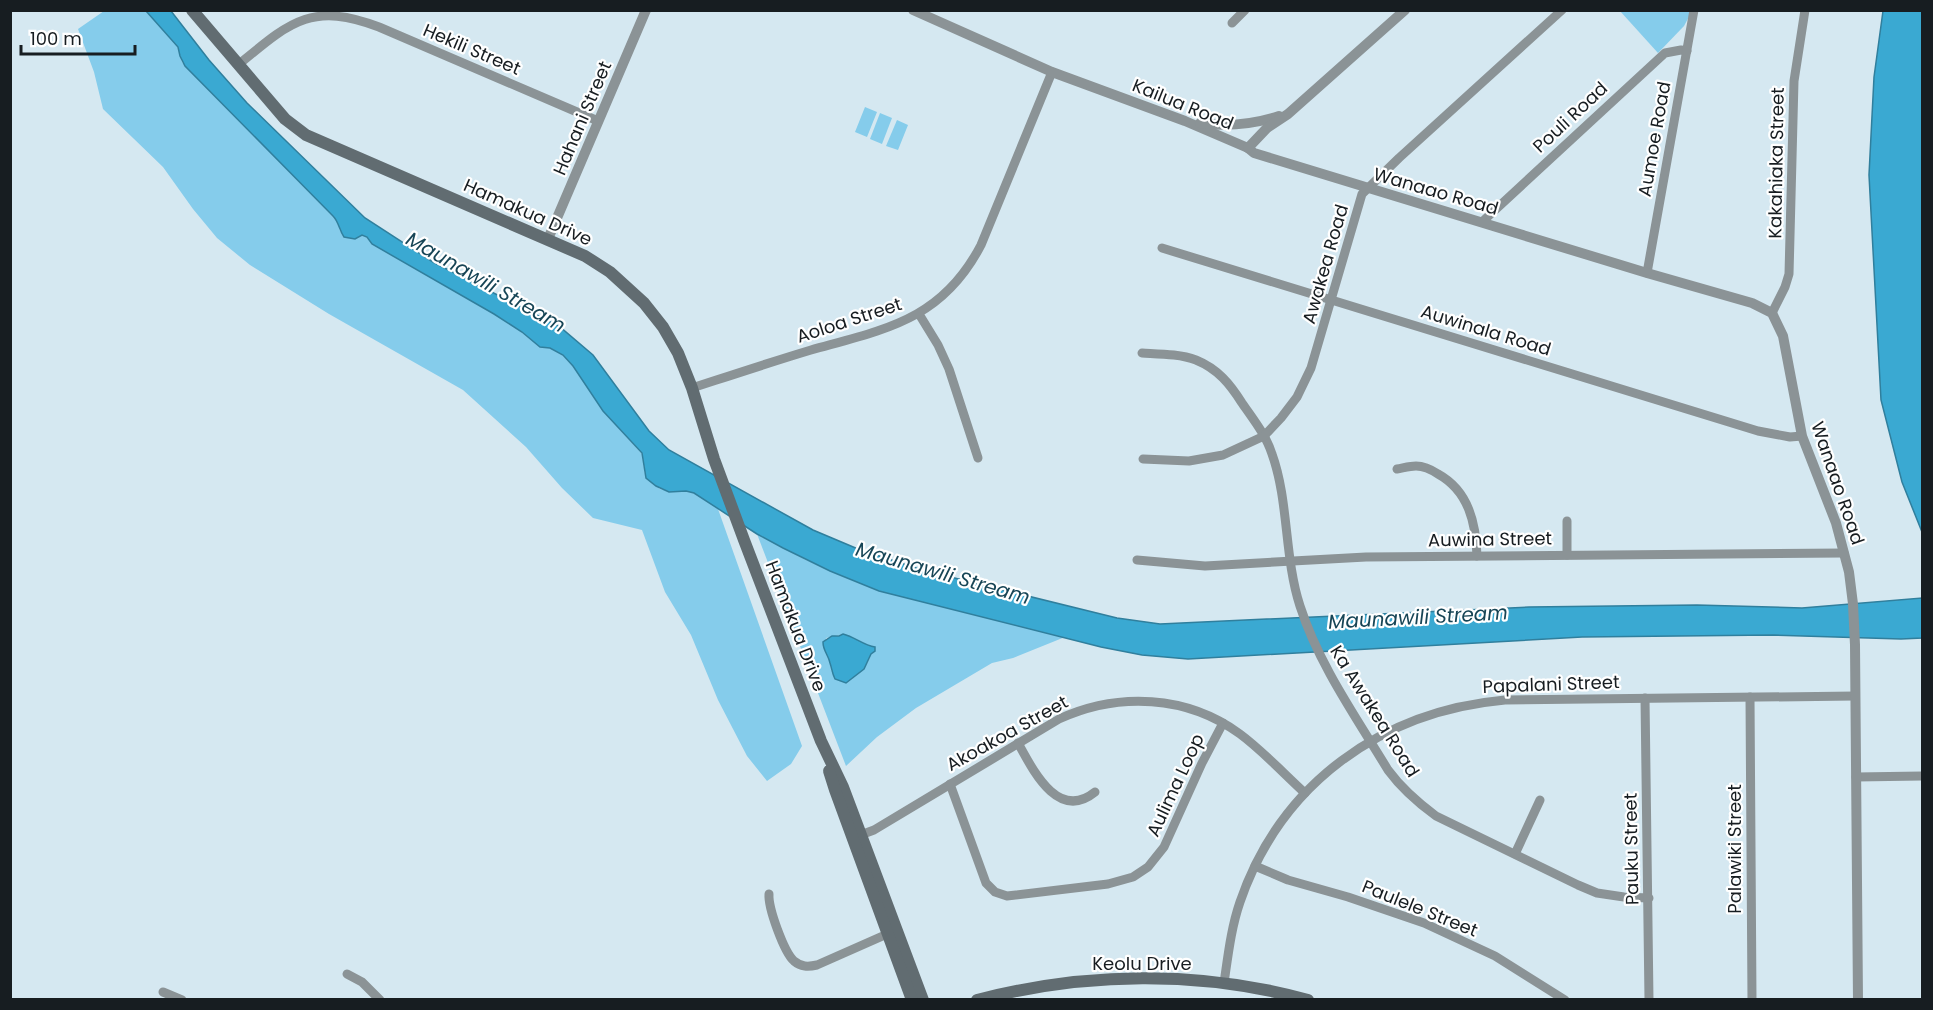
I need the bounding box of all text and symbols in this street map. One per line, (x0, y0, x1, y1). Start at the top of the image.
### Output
street label: Hekili Street (419, 17, 525, 81)
scale bar (21, 18, 135, 56)
text: 100 m (30, 26, 82, 51)
street label: Hahani Street (547, 57, 617, 179)
street label: Kailua Road (1129, 72, 1237, 136)
street label: Pouli Road (1527, 76, 1613, 158)
street label: Aumoe Road (1632, 79, 1676, 199)
street label: Kakahiaka Street (1762, 87, 1790, 239)
street label: Wanaao Road (1371, 161, 1501, 221)
street label: Hamakua Drive (460, 172, 596, 252)
street label: Awakea Road (1296, 201, 1354, 327)
water label: Maunawili Stream (401, 225, 571, 339)
street label: Aoloa Street (793, 291, 905, 349)
street label: Auwinala Road (1418, 298, 1554, 362)
street label: Wanaao Road (1805, 418, 1871, 548)
street label: Auwina Street (1428, 525, 1552, 553)
water label: Maunawili Stream (853, 535, 1033, 611)
street label: Hamakua Drive (760, 557, 832, 695)
water label: Maunawili Stream (1327, 598, 1509, 636)
street label: Ka Awakea Road (1324, 640, 1426, 782)
street label: Papalani Street (1482, 669, 1620, 699)
street label: Akoakoa Street (942, 689, 1072, 777)
street label: Aulima Loop (1140, 729, 1210, 841)
street label: Palawiki Street (1722, 784, 1747, 914)
street label: Pauku Street (1618, 793, 1644, 905)
street label: Paulele Street (1358, 873, 1482, 943)
street label: Keolu Drive (1092, 951, 1192, 976)

